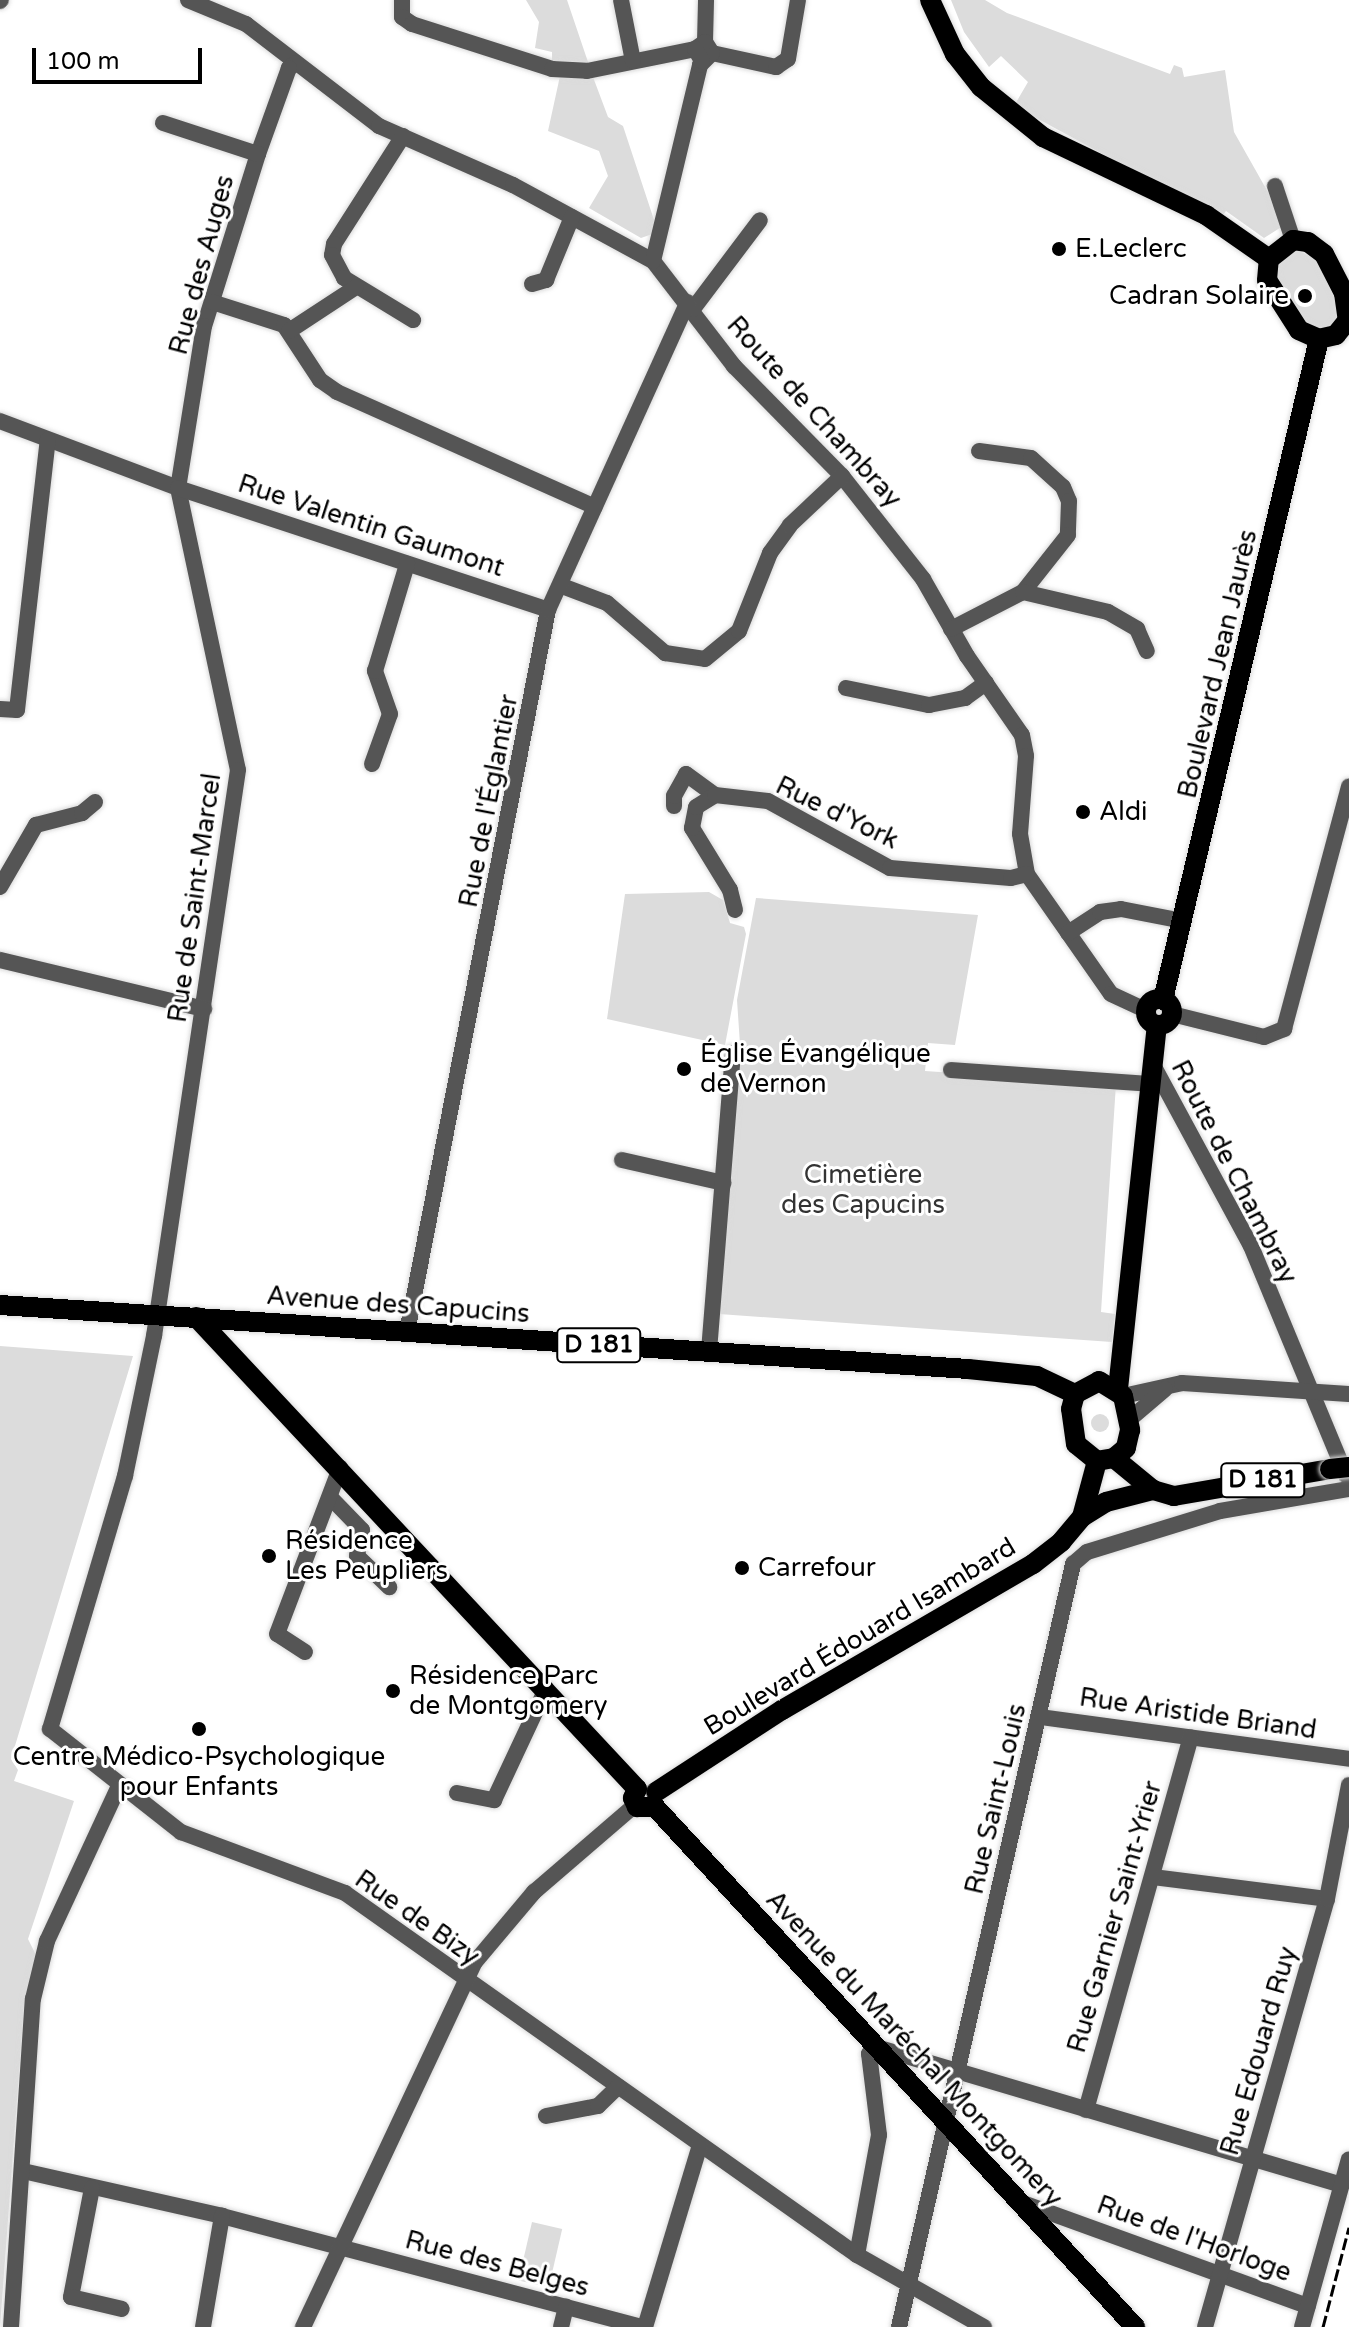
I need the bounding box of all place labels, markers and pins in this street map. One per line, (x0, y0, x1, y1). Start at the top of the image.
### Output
place label: E.Leclerc (1075, 233, 1187, 265)
marker: E.Leclerc (1050, 240, 1068, 258)
place label: Cadran Solaire (1109, 280, 1289, 312)
marker: Cadran Solaire (1296, 287, 1314, 305)
place label: Aldi (1099, 796, 1148, 828)
marker: Aldi (1074, 803, 1092, 821)
place label: Église Évangélique de Vernon (700, 1038, 931, 1100)
marker: Église Évangélique de Vernon (675, 1060, 693, 1078)
place label: Résidence Les Peupliers (285, 1525, 448, 1586)
marker: Résidence Les Peupliers (260, 1547, 278, 1565)
place label: Carrefour (758, 1552, 876, 1584)
marker: Carrefour (733, 1559, 751, 1577)
place label: Résidence Parc de Montgomery (409, 1660, 607, 1722)
marker: Résidence Parc de Montgomery (384, 1682, 402, 1700)
marker: Centre Médico-Psychologique pour Enfants (190, 1720, 208, 1738)
place label: Centre Médico-Psychologique pour Enfants (13, 1741, 385, 1802)

